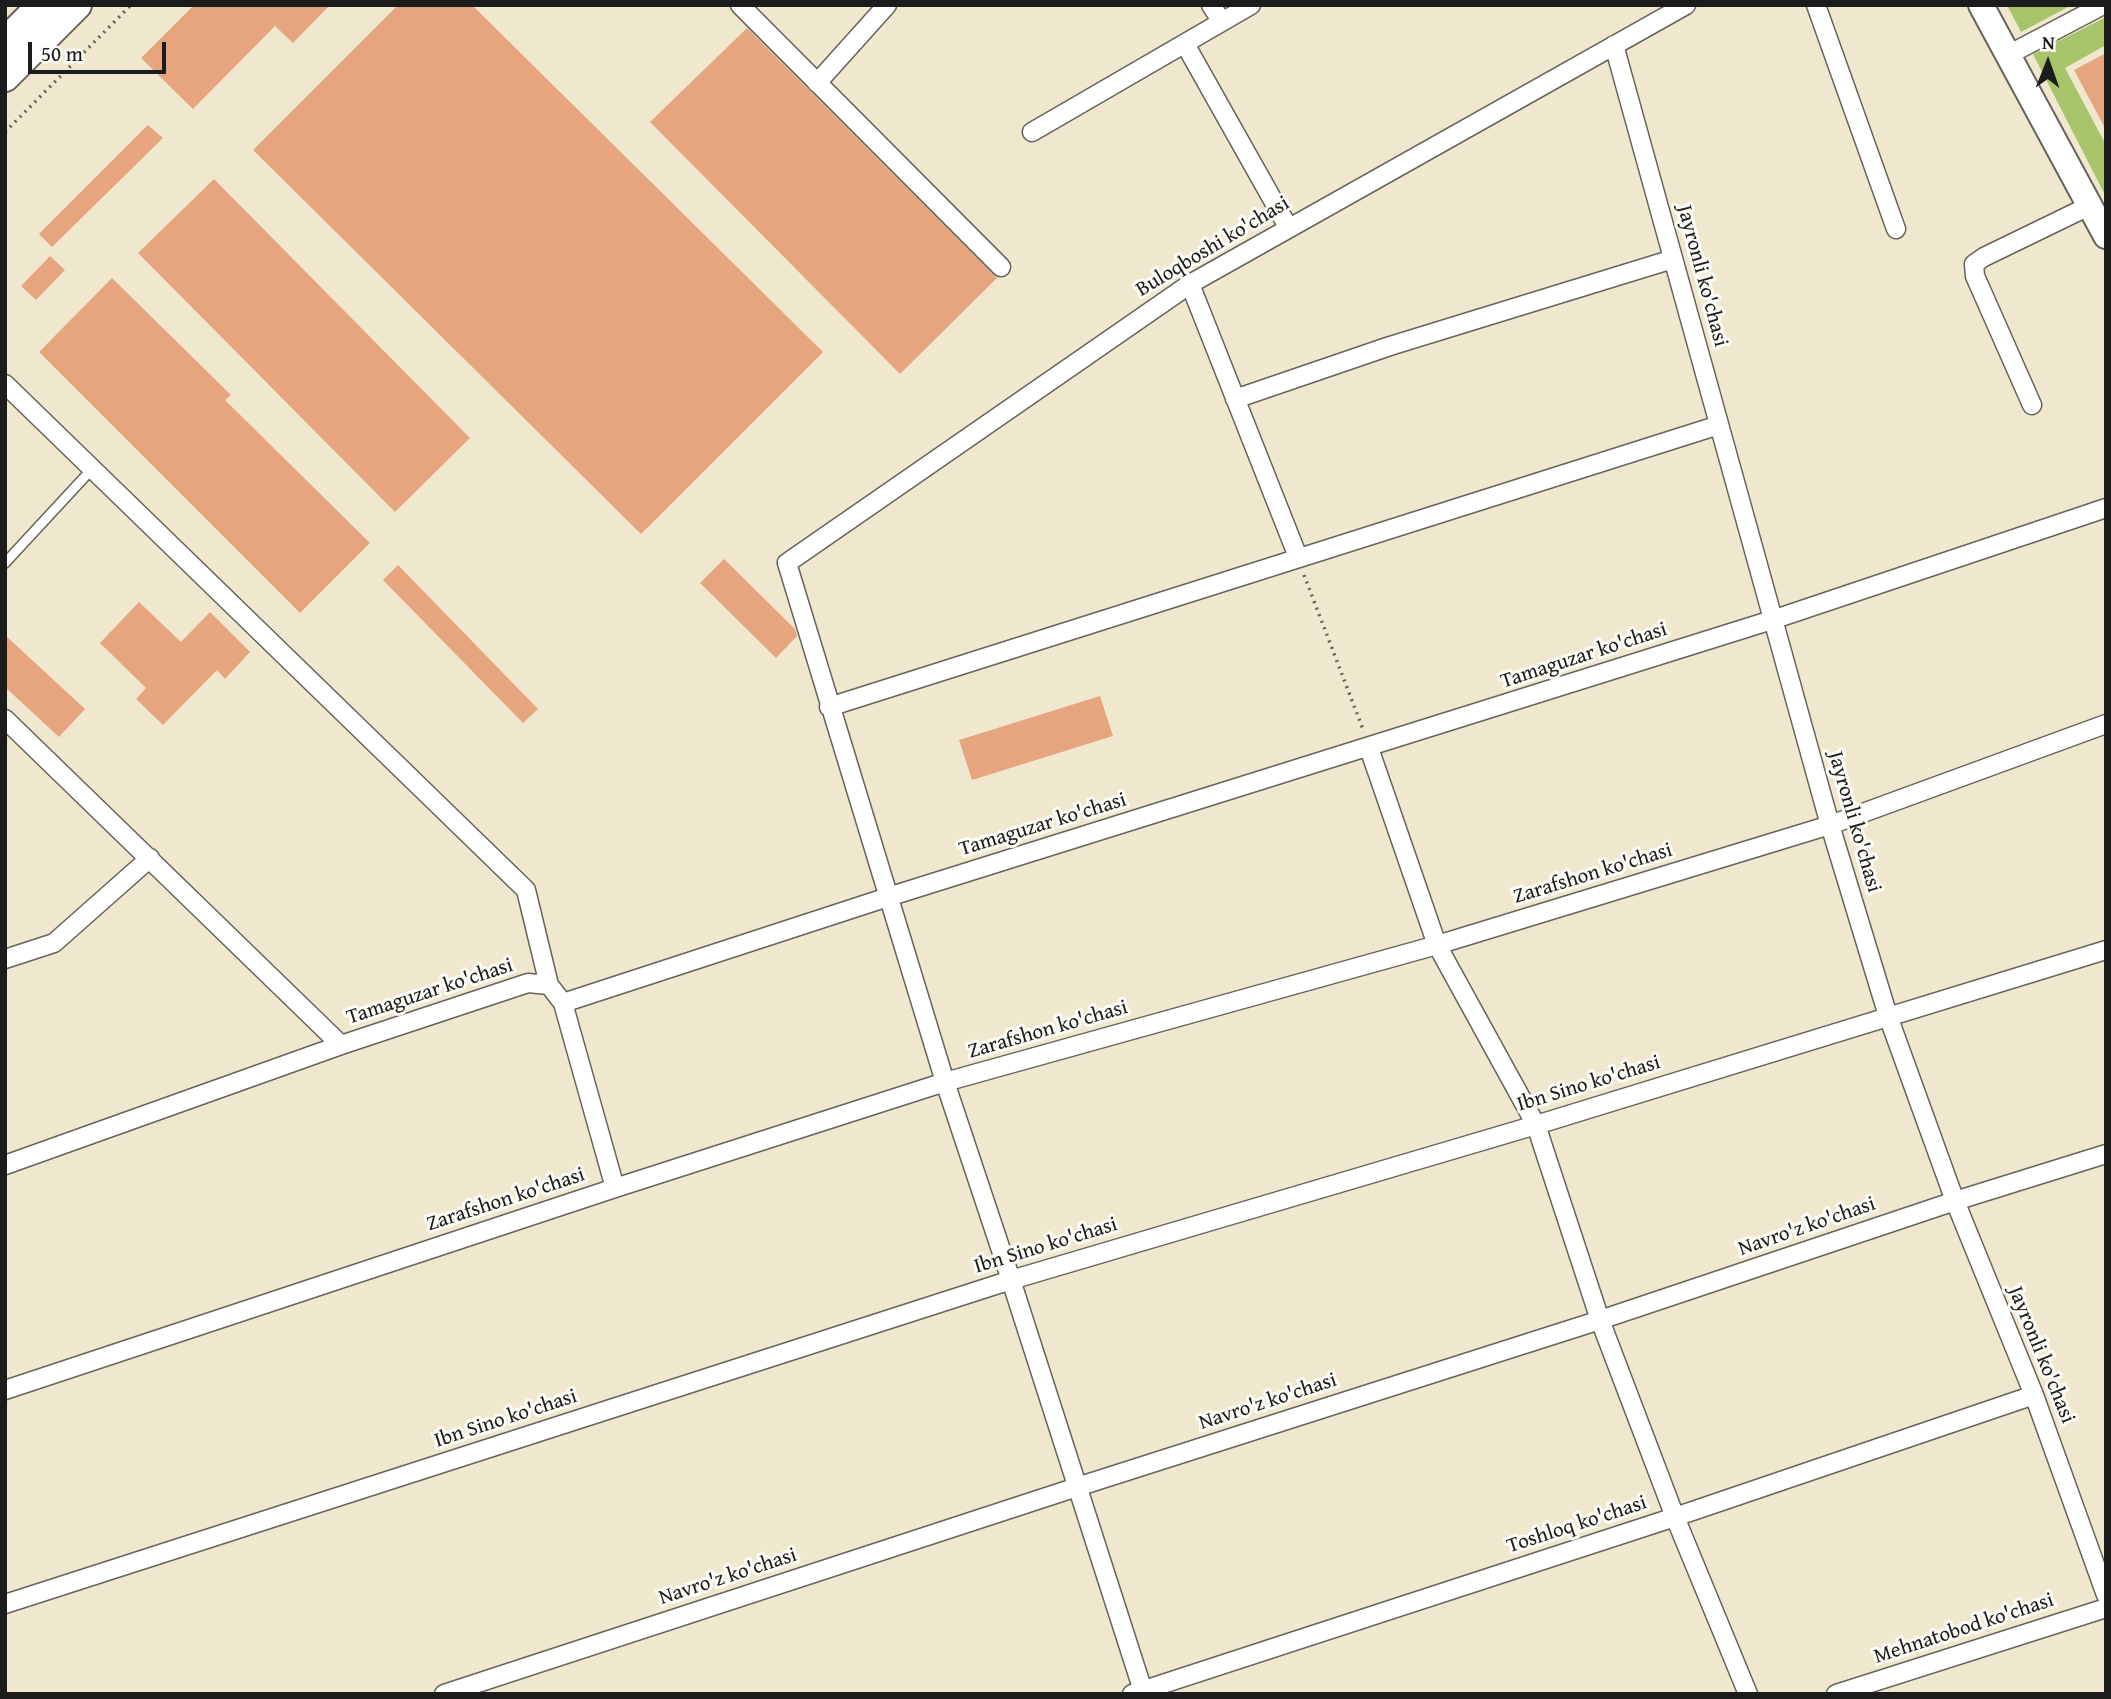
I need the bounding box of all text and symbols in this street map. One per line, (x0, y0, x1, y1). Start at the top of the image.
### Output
scale bar (32, 28, 170, 72)
north arrow (2013, 28, 2083, 98)
text: N (2042, 28, 2055, 56)
text: 50 m (41, 38, 83, 69)
street label: Buloqboshi ko'chasi (1132, 191, 1294, 303)
street label: Jayronli ko'chasi (1671, 202, 1733, 350)
street label: Tamaguzar ko'chasi (1498, 617, 1670, 695)
street label: Jayronli ko'chasi (1822, 749, 1886, 895)
street label: Tamaguzar ko'chasi (956, 788, 1130, 862)
street label: Zarafshon ko'chasi (1511, 838, 1675, 910)
street label: Tamaguzar ko'chasi (344, 953, 516, 1031)
street label: Zarafshon ko'chasi (965, 995, 1131, 1065)
street label: Ibn Sino ko'chasi (1514, 1050, 1664, 1118)
street label: Zarafshon ko'chasi (424, 1163, 588, 1237)
street label: Navro'z ko'chasi (1735, 1192, 1879, 1262)
street label: Ibn Sino ko'chasi (971, 1212, 1121, 1280)
street label: Jayronli ko'chasi (2002, 1283, 2080, 1427)
street label: Navro'z ko'chasi (1196, 1368, 1340, 1436)
street label: Ibn Sino ko'chasi (432, 1384, 580, 1454)
street label: Toshloq ko'chasi (1504, 1491, 1650, 1559)
street label: Navro'z ko'chasi (656, 1543, 800, 1611)
street label: Mehnatobod ko'chasi (1871, 1588, 2057, 1670)

